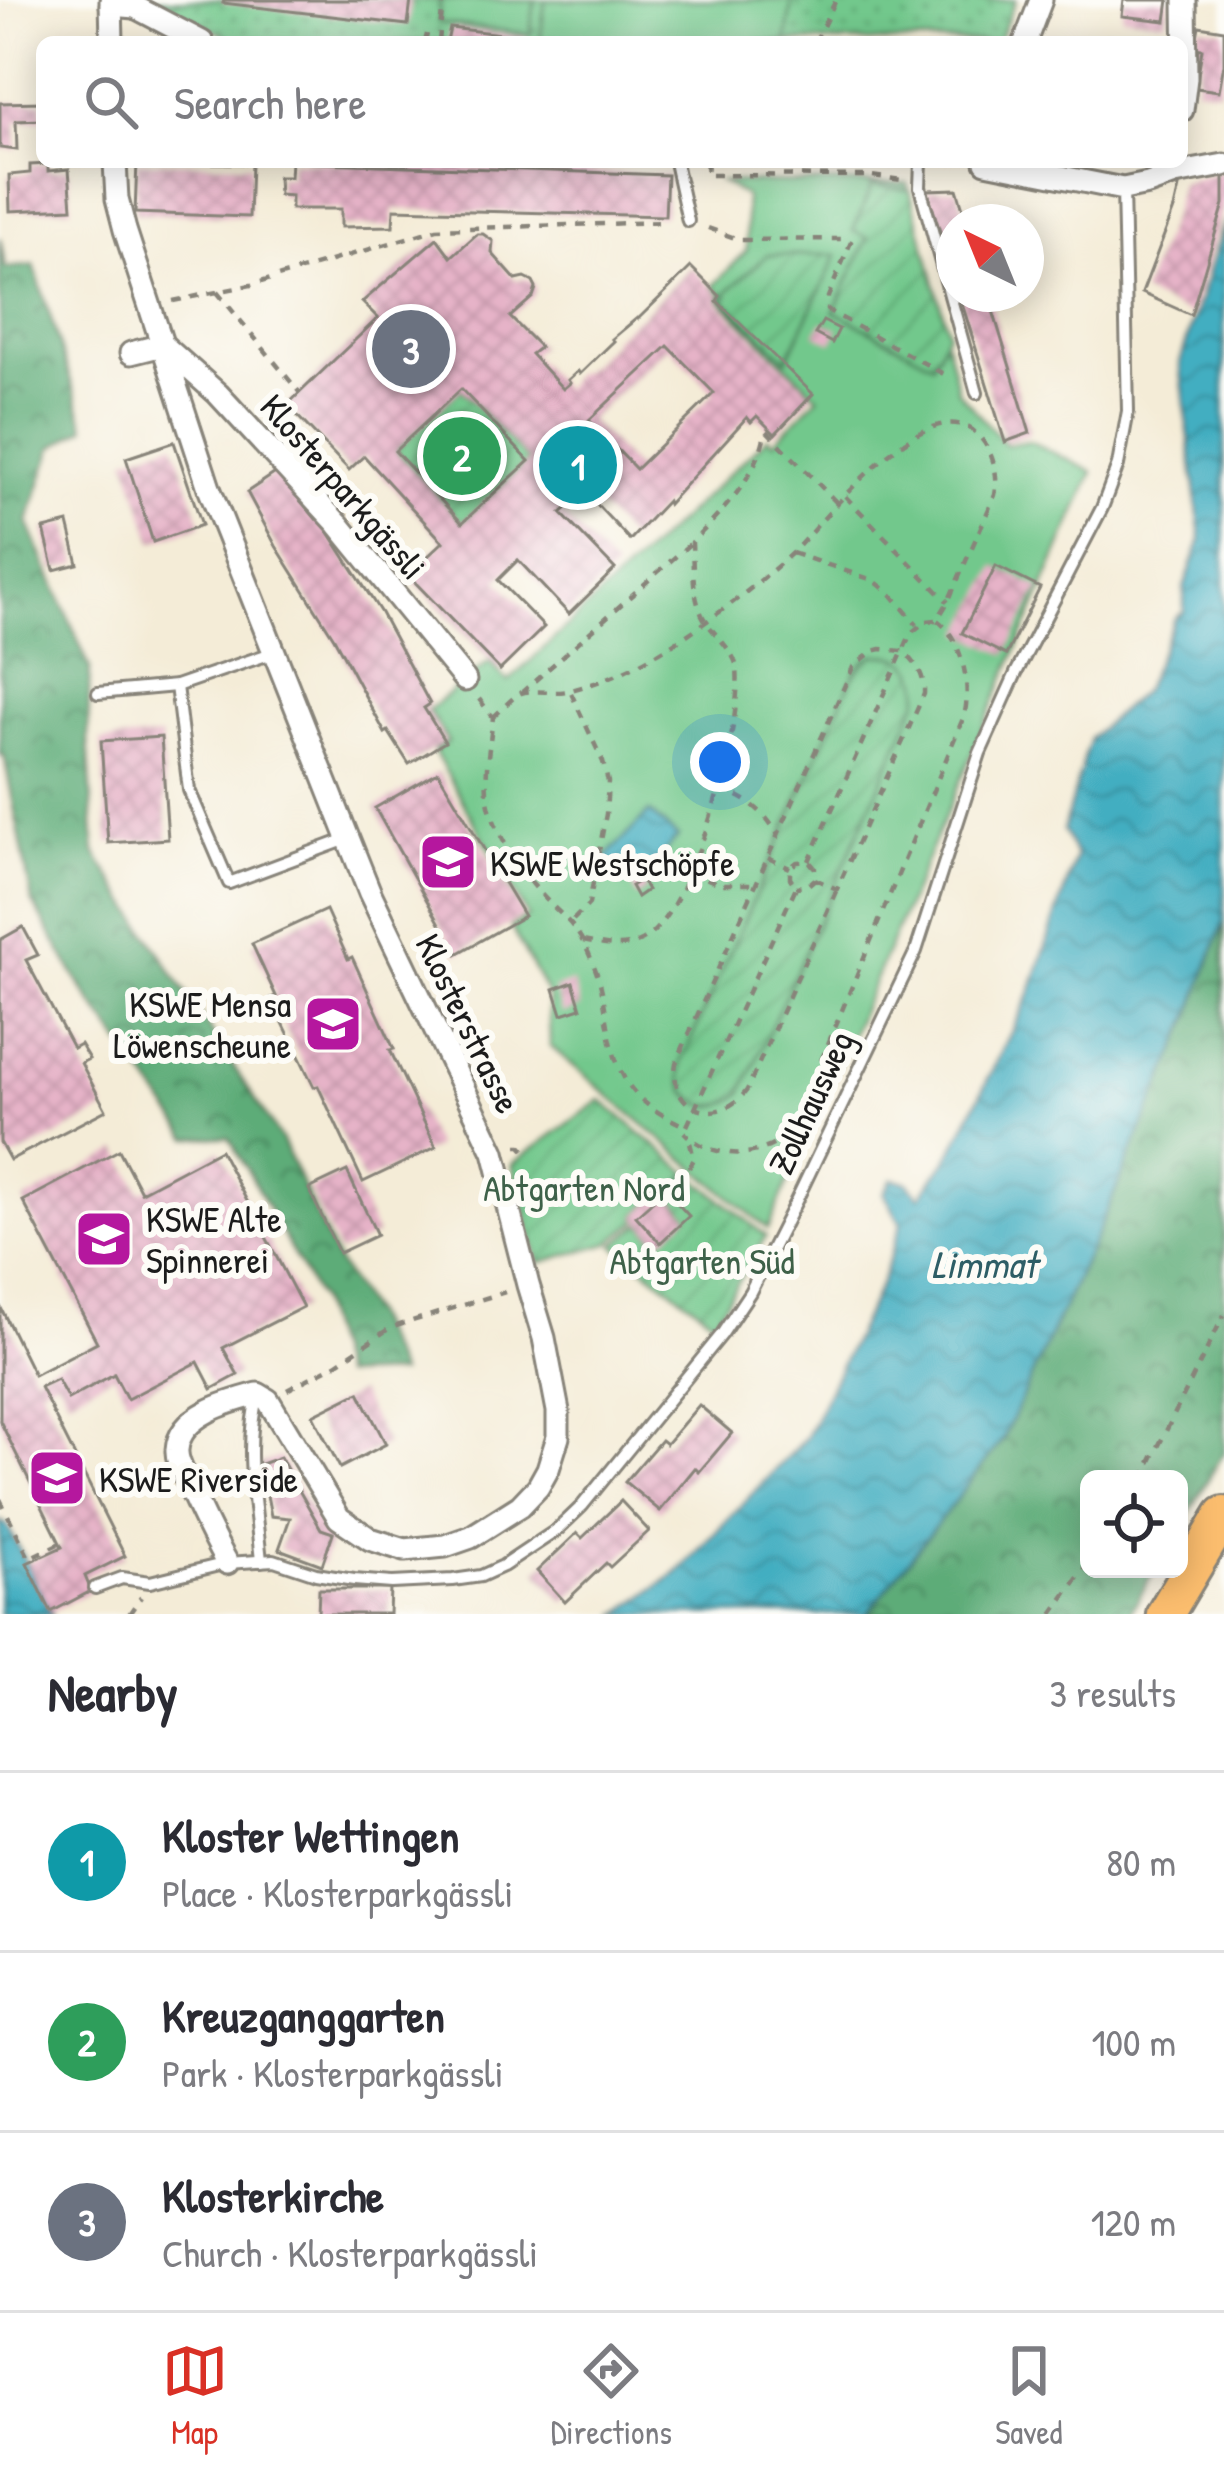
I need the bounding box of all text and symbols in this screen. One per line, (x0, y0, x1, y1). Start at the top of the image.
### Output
search box (36, 36, 1188, 168)
icon: search (78, 69, 144, 135)
text: Search here (174, 72, 366, 133)
north arrow (936, 204, 1044, 312)
pin: 3 (372, 304, 450, 394)
street label: Klosterparkgässli (250, 383, 438, 589)
pin: 2 (423, 411, 501, 501)
pin: 1 (539, 420, 617, 510)
your location (690, 732, 750, 792)
school or university icon: KSWE Westschöpfe (417, 831, 479, 893)
place label: KSWE Westschöpfe (490, 838, 735, 887)
street label: Klosterstrasse (405, 925, 533, 1121)
place label: KSWE Mensa Löwenscheune (114, 979, 291, 1069)
school or university icon: KSWE Mensa Löwenscheune (302, 993, 364, 1055)
street label: Zollhausweg (756, 1022, 864, 1182)
park label: Abtgarten Nord (483, 1163, 685, 1212)
place label: KSWE Alte Spinnerei (146, 1194, 282, 1284)
school or university icon: KSWE Alte Spinnerei (73, 1208, 135, 1270)
park label: Abtgarten Süd (609, 1236, 795, 1285)
water label: Limmat (932, 1237, 1042, 1290)
school or university icon: KSWE Riverside (26, 1447, 88, 1509)
place label: KSWE Riverside (99, 1454, 298, 1503)
map controls (1080, 1470, 1188, 1578)
button: locate (1080, 1470, 1188, 1578)
text: Nearby (48, 1658, 178, 1727)
text: 3 results (1050, 1666, 1176, 1719)
text: Kloster Wettingen (162, 1805, 459, 1866)
text: 1 (80, 1835, 94, 1888)
text: 80 m (1106, 1835, 1176, 1888)
text: Place · Klosterparkgässli (162, 1866, 513, 1919)
text: Kreuzganggarten (162, 1985, 445, 2046)
text: 2 (78, 2015, 96, 2068)
text: 100 m (1091, 2015, 1176, 2068)
text: Park · Klosterparkgässli (162, 2046, 503, 2099)
text: Klosterkirche (162, 2165, 384, 2226)
text: 3 (78, 2195, 96, 2248)
text: 120 m (1091, 2195, 1176, 2248)
text: Church · Klosterparkgässli (162, 2226, 538, 2279)
tab: Map (162, 2338, 228, 2454)
tab: Directions (551, 2338, 672, 2454)
tab: Saved (995, 2338, 1062, 2454)

